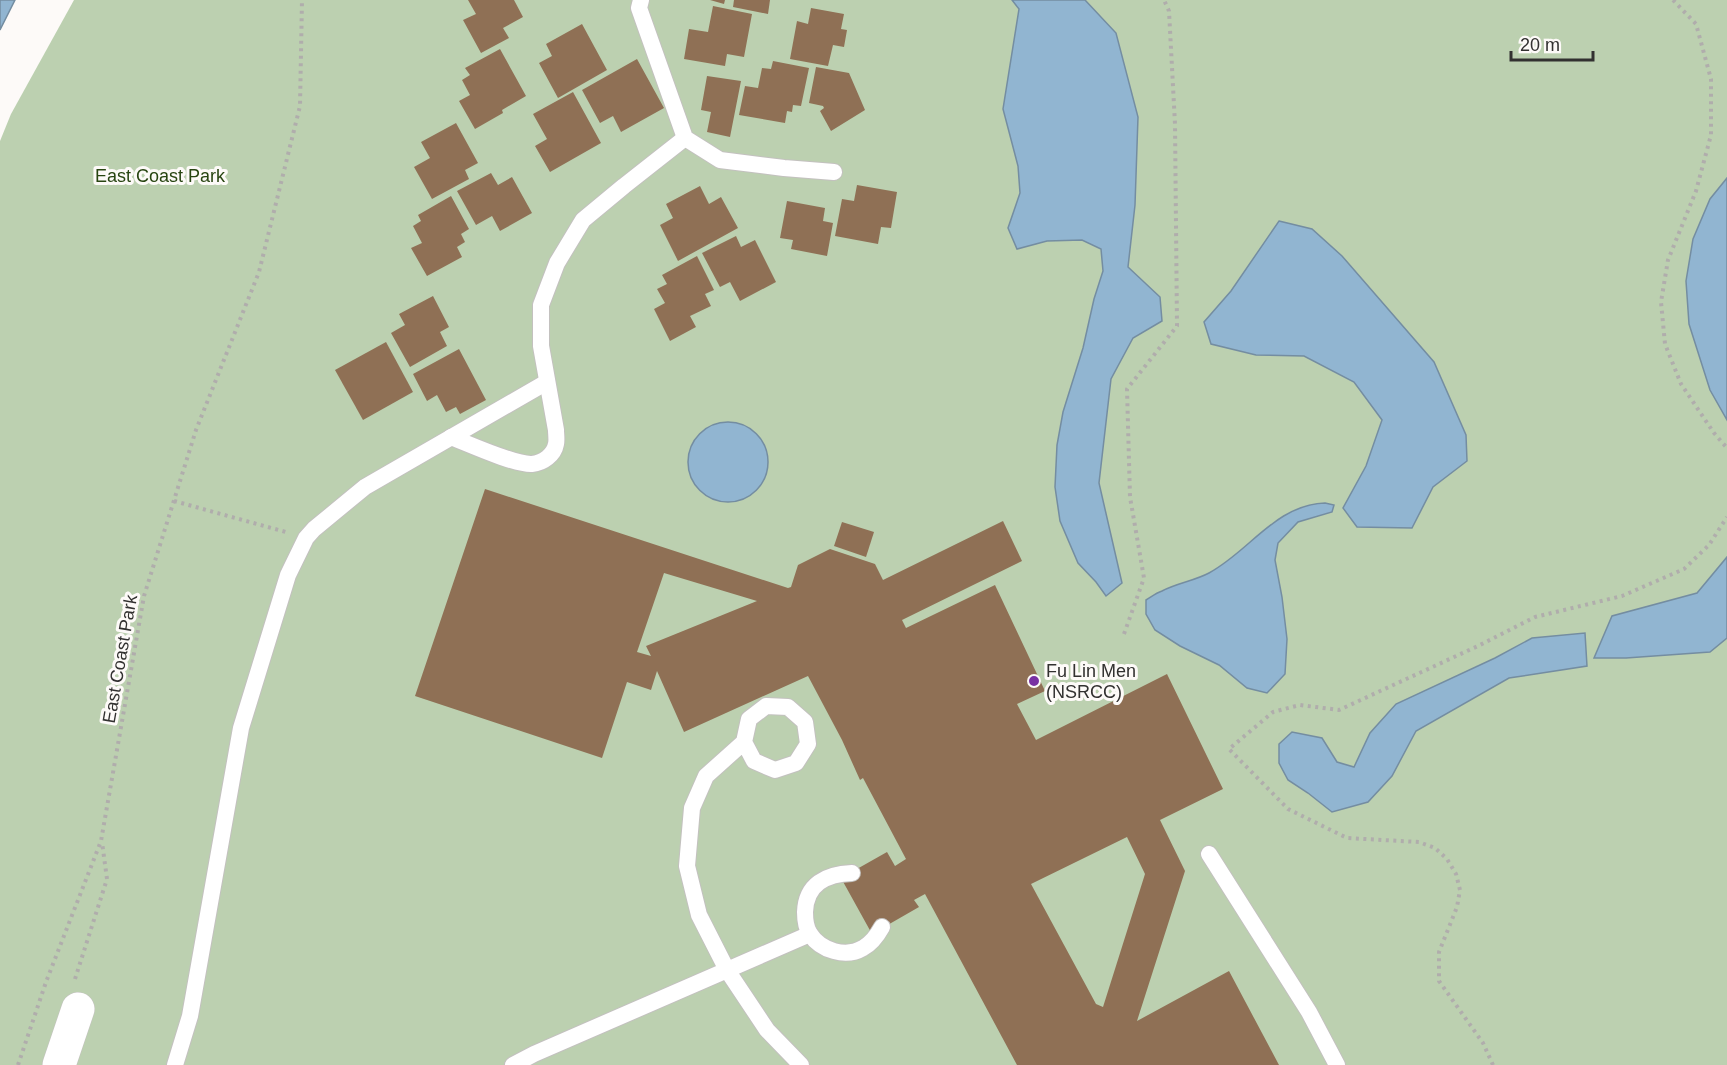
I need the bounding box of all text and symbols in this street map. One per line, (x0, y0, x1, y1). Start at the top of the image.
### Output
scale bar (1511, 24, 1594, 62)
text: 20 m (1520, 35, 1560, 55)
park label: East Coast Park (95, 166, 226, 186)
street label: East Coast Park (99, 592, 141, 725)
place label: Fu Lin Men (NSRCC) (1046, 661, 1136, 702)
marker: Fu Lin Men (NSRCC) (1027, 674, 1041, 688)

